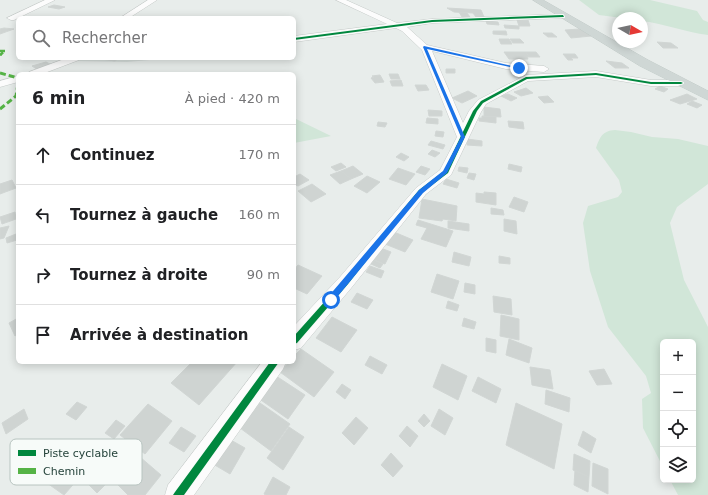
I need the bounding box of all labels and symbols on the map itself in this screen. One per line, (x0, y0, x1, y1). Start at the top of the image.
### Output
north arrow (612, 12, 648, 48)
route end (510, 59, 528, 77)
route start (322, 291, 340, 309)
legend (10, 439, 142, 485)
text: Piste cyclable (43, 447, 118, 460)
text: Chemin (43, 465, 85, 478)

